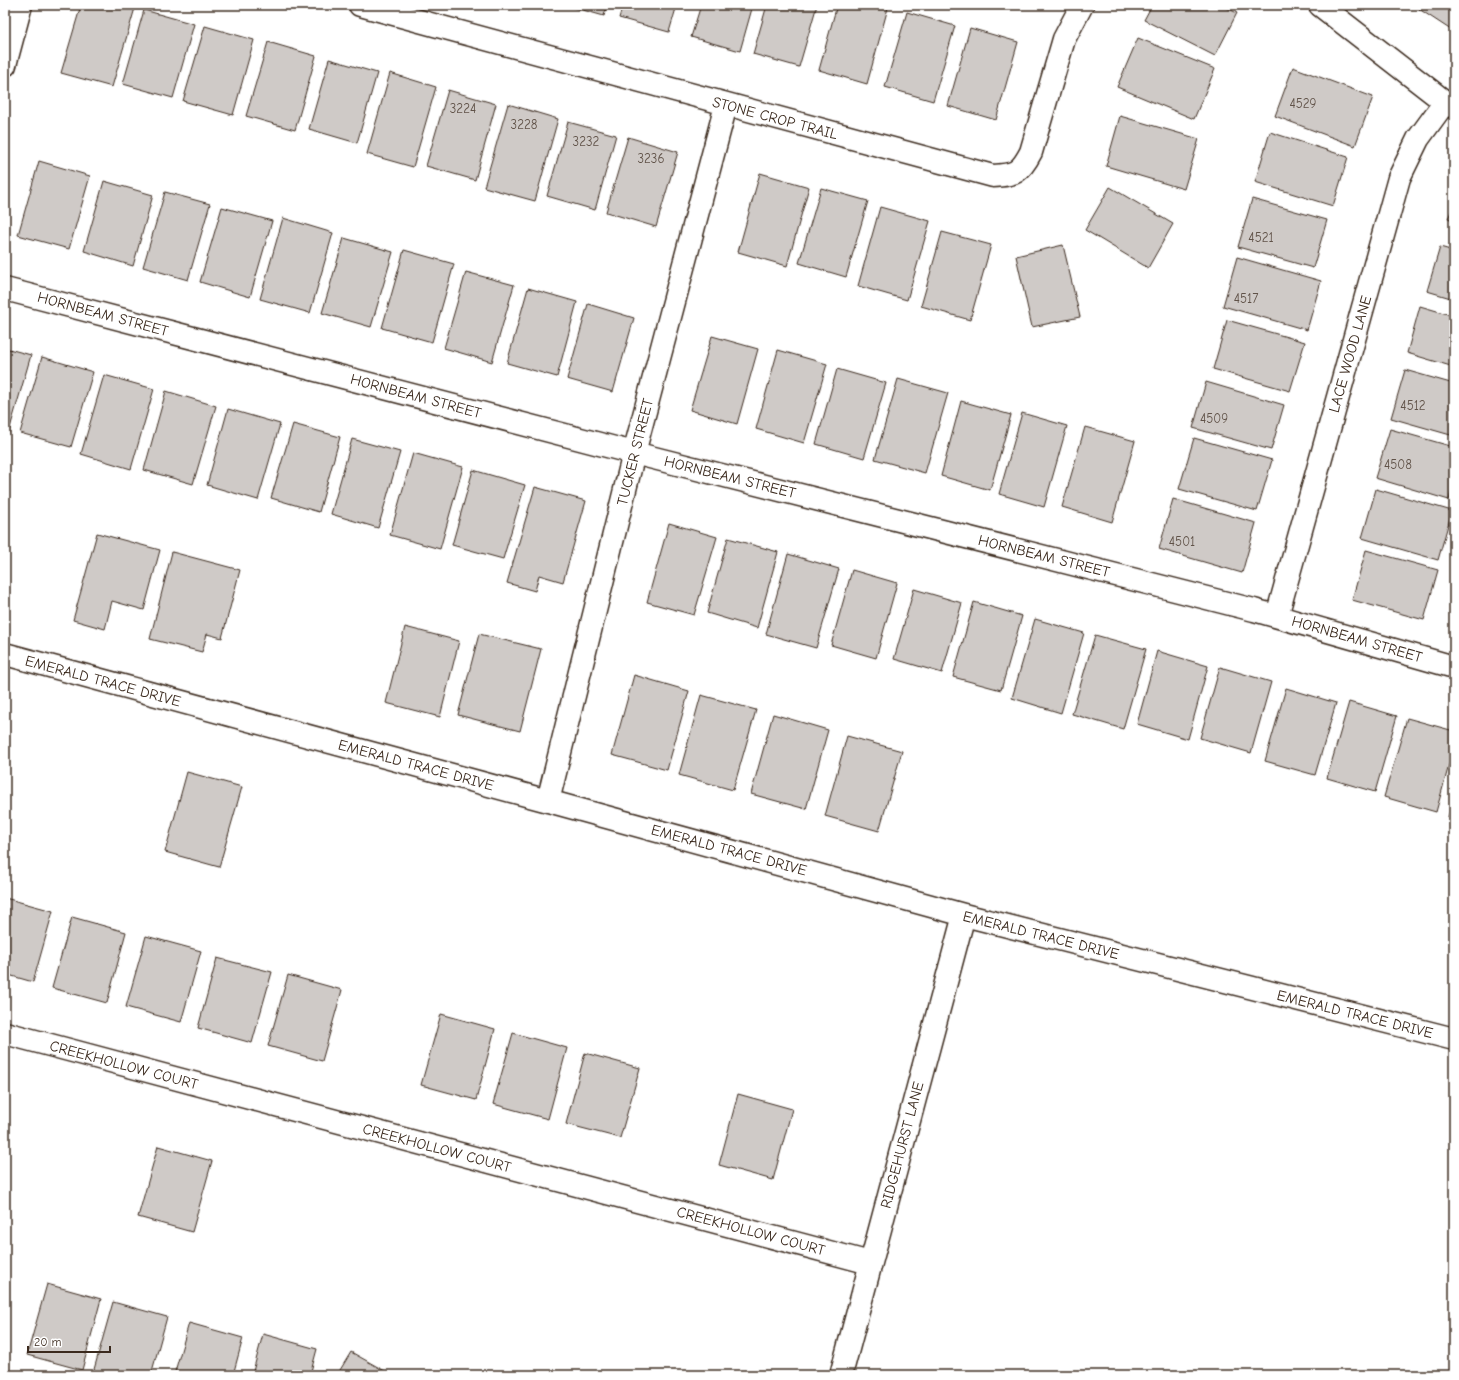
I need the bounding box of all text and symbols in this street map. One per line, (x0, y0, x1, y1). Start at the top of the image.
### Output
street label: STONE CROP TRAIL (710, 93, 840, 144)
house number: 4529 (1289, 96, 1317, 111)
house number: 3224 (450, 101, 476, 116)
house number: 3228 (511, 117, 538, 132)
house number: 3232 (573, 134, 600, 149)
house number: 3236 (637, 151, 665, 166)
house number: 4521 (1248, 230, 1274, 245)
street label: HORNBEAM STREET (36, 288, 171, 340)
house number: 4517 (1234, 291, 1258, 306)
street label: LACE WOOD LANE (1325, 293, 1375, 415)
street label: HORNBEAM STREET (349, 370, 484, 422)
street label: TUCKER STREET (613, 396, 657, 507)
house number: 4512 (1400, 398, 1426, 413)
house number: 4509 (1200, 411, 1228, 426)
street label: HORNBEAM STREET (662, 452, 798, 502)
house number: 4508 (1384, 457, 1412, 472)
street label: HORNBEAM STREET (976, 531, 1112, 581)
house number: 4501 (1169, 534, 1195, 549)
street label: HORNBEAM STREET (1290, 612, 1424, 666)
street label: EMERALD TRACE DRIVE (23, 652, 183, 710)
street label: EMERALD TRACE DRIVE (336, 736, 496, 794)
street label: EMERALD TRACE DRIVE (649, 821, 809, 879)
street label: EMERALD TRACE DRIVE (961, 907, 1121, 963)
street label: EMERALD TRACE DRIVE (1275, 986, 1435, 1042)
street label: CREEKHOLLOW COURT (48, 1037, 200, 1094)
street label: RIDGEHURST LANE (876, 1080, 928, 1210)
street label: CREEKHOLLOW COURT (361, 1120, 513, 1177)
street label: CREEKHOLLOW COURT (675, 1203, 827, 1260)
scale bar (28, 1328, 110, 1354)
text: 20 m (34, 1335, 62, 1349)

